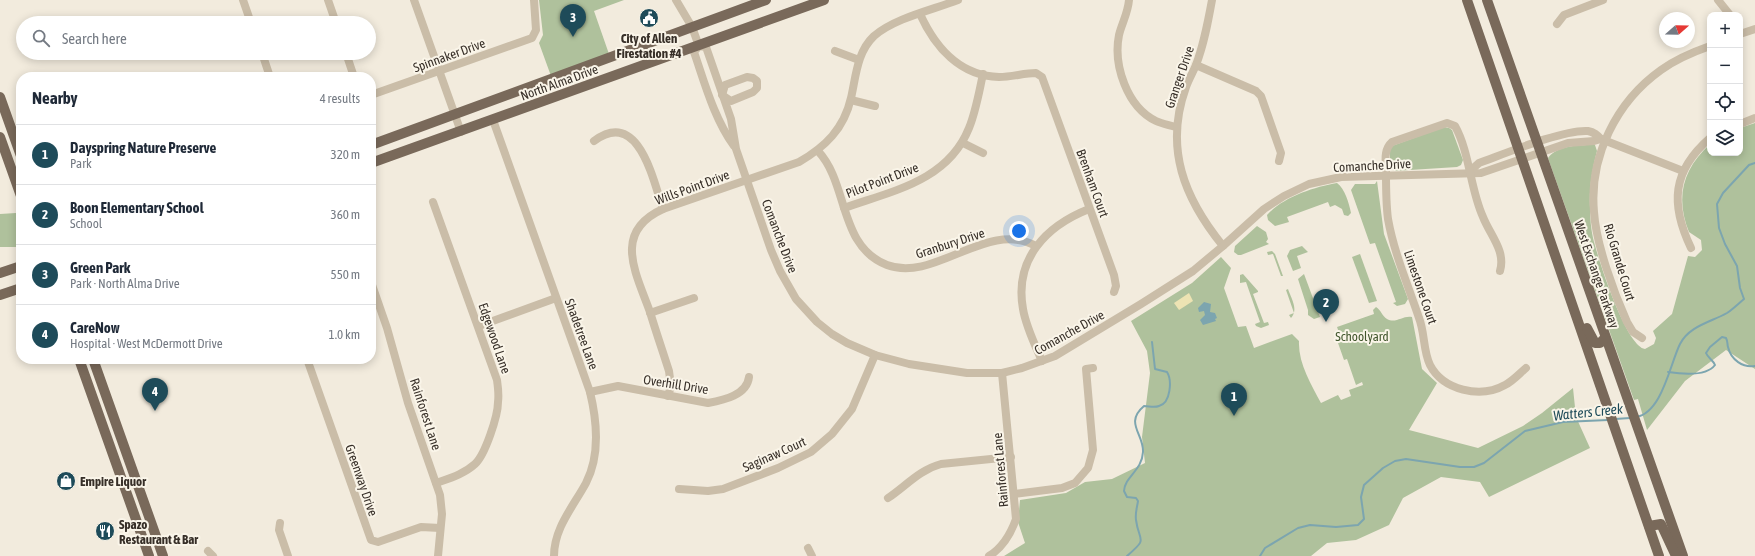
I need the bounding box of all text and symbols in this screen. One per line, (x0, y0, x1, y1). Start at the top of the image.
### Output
pin: 3 (560, 4, 586, 37)
public building icon: City of Allen Firestation #4 (638, 7, 660, 29)
north arrow (1659, 12, 1695, 48)
map controls (1707, 12, 1743, 156)
button: + (1707, 12, 1743, 48)
search box (16, 16, 376, 60)
icon: search (30, 27, 52, 49)
text: Search here (62, 30, 127, 47)
place label: City of Allen Firestation #4 (616, 31, 682, 61)
street label: Spinnaker Drive (411, 35, 487, 75)
street label: Granger Drive (1162, 44, 1197, 110)
button: − (1707, 48, 1743, 84)
street label: North Alma Drive (518, 61, 600, 103)
button: locate (1707, 84, 1743, 120)
text: Nearby (32, 88, 78, 108)
text: 4 results (320, 91, 360, 106)
button: layers (1707, 120, 1743, 156)
text: Dayspring Nature Preserve (70, 139, 216, 156)
text: 1 (42, 147, 48, 162)
text: 320 m (331, 147, 360, 162)
street label: Brenham Court (1073, 147, 1112, 220)
text: Park (70, 156, 92, 171)
street label: Comanche Drive (1333, 156, 1411, 175)
street label: Pilot Point Drive (844, 160, 921, 201)
street label: Wills Point Drive (653, 167, 732, 208)
street label: Comanche Drive (759, 197, 800, 275)
text: Boon Elementary School (70, 199, 204, 216)
text: 2 (42, 207, 48, 222)
text: 360 m (331, 207, 360, 222)
text: School (70, 216, 102, 231)
street label: West Exchange Parkway (1571, 218, 1622, 331)
your location (1009, 221, 1029, 241)
street label: Rio Grande Court (1601, 222, 1638, 303)
street label: Granbury Drive (914, 225, 987, 262)
street label: Limestone Court (1401, 248, 1440, 326)
text: Green Park (70, 259, 130, 276)
text: 3 (42, 267, 48, 282)
text: 550 m (331, 267, 360, 282)
text: Park · North Alma Drive (70, 276, 180, 291)
pin: 2 (1313, 289, 1339, 322)
street label: Shadetree Lane (562, 297, 601, 372)
street label: Edgewood Lane (475, 301, 514, 376)
street label: Comanche Drive (1032, 307, 1107, 358)
text: CareNow (70, 319, 120, 336)
text: 4 (42, 327, 48, 342)
text: 1.0 km (329, 327, 360, 342)
park label: Schoolyard (1335, 329, 1389, 344)
text: Hospital · West McDermott Drive (70, 336, 223, 351)
street label: Overhill Drive (642, 372, 710, 397)
street label: Rainforest Lane (407, 376, 444, 452)
pin: 4 (142, 378, 168, 411)
pin: 1 (1221, 383, 1247, 416)
water label: Watters Creek (1552, 400, 1625, 424)
street label: Rainforest Lane (990, 432, 1011, 508)
street label: Saginaw Court (740, 434, 808, 475)
street label: Greenway Drive (342, 442, 381, 518)
shop icon: Empire Liquor (55, 470, 77, 492)
place label: Empire Liquor (80, 474, 147, 489)
place label: Spazo Restaurant & Bar (119, 517, 199, 547)
restaurant icon: Spazo Restaurant & Bar (94, 520, 116, 542)

